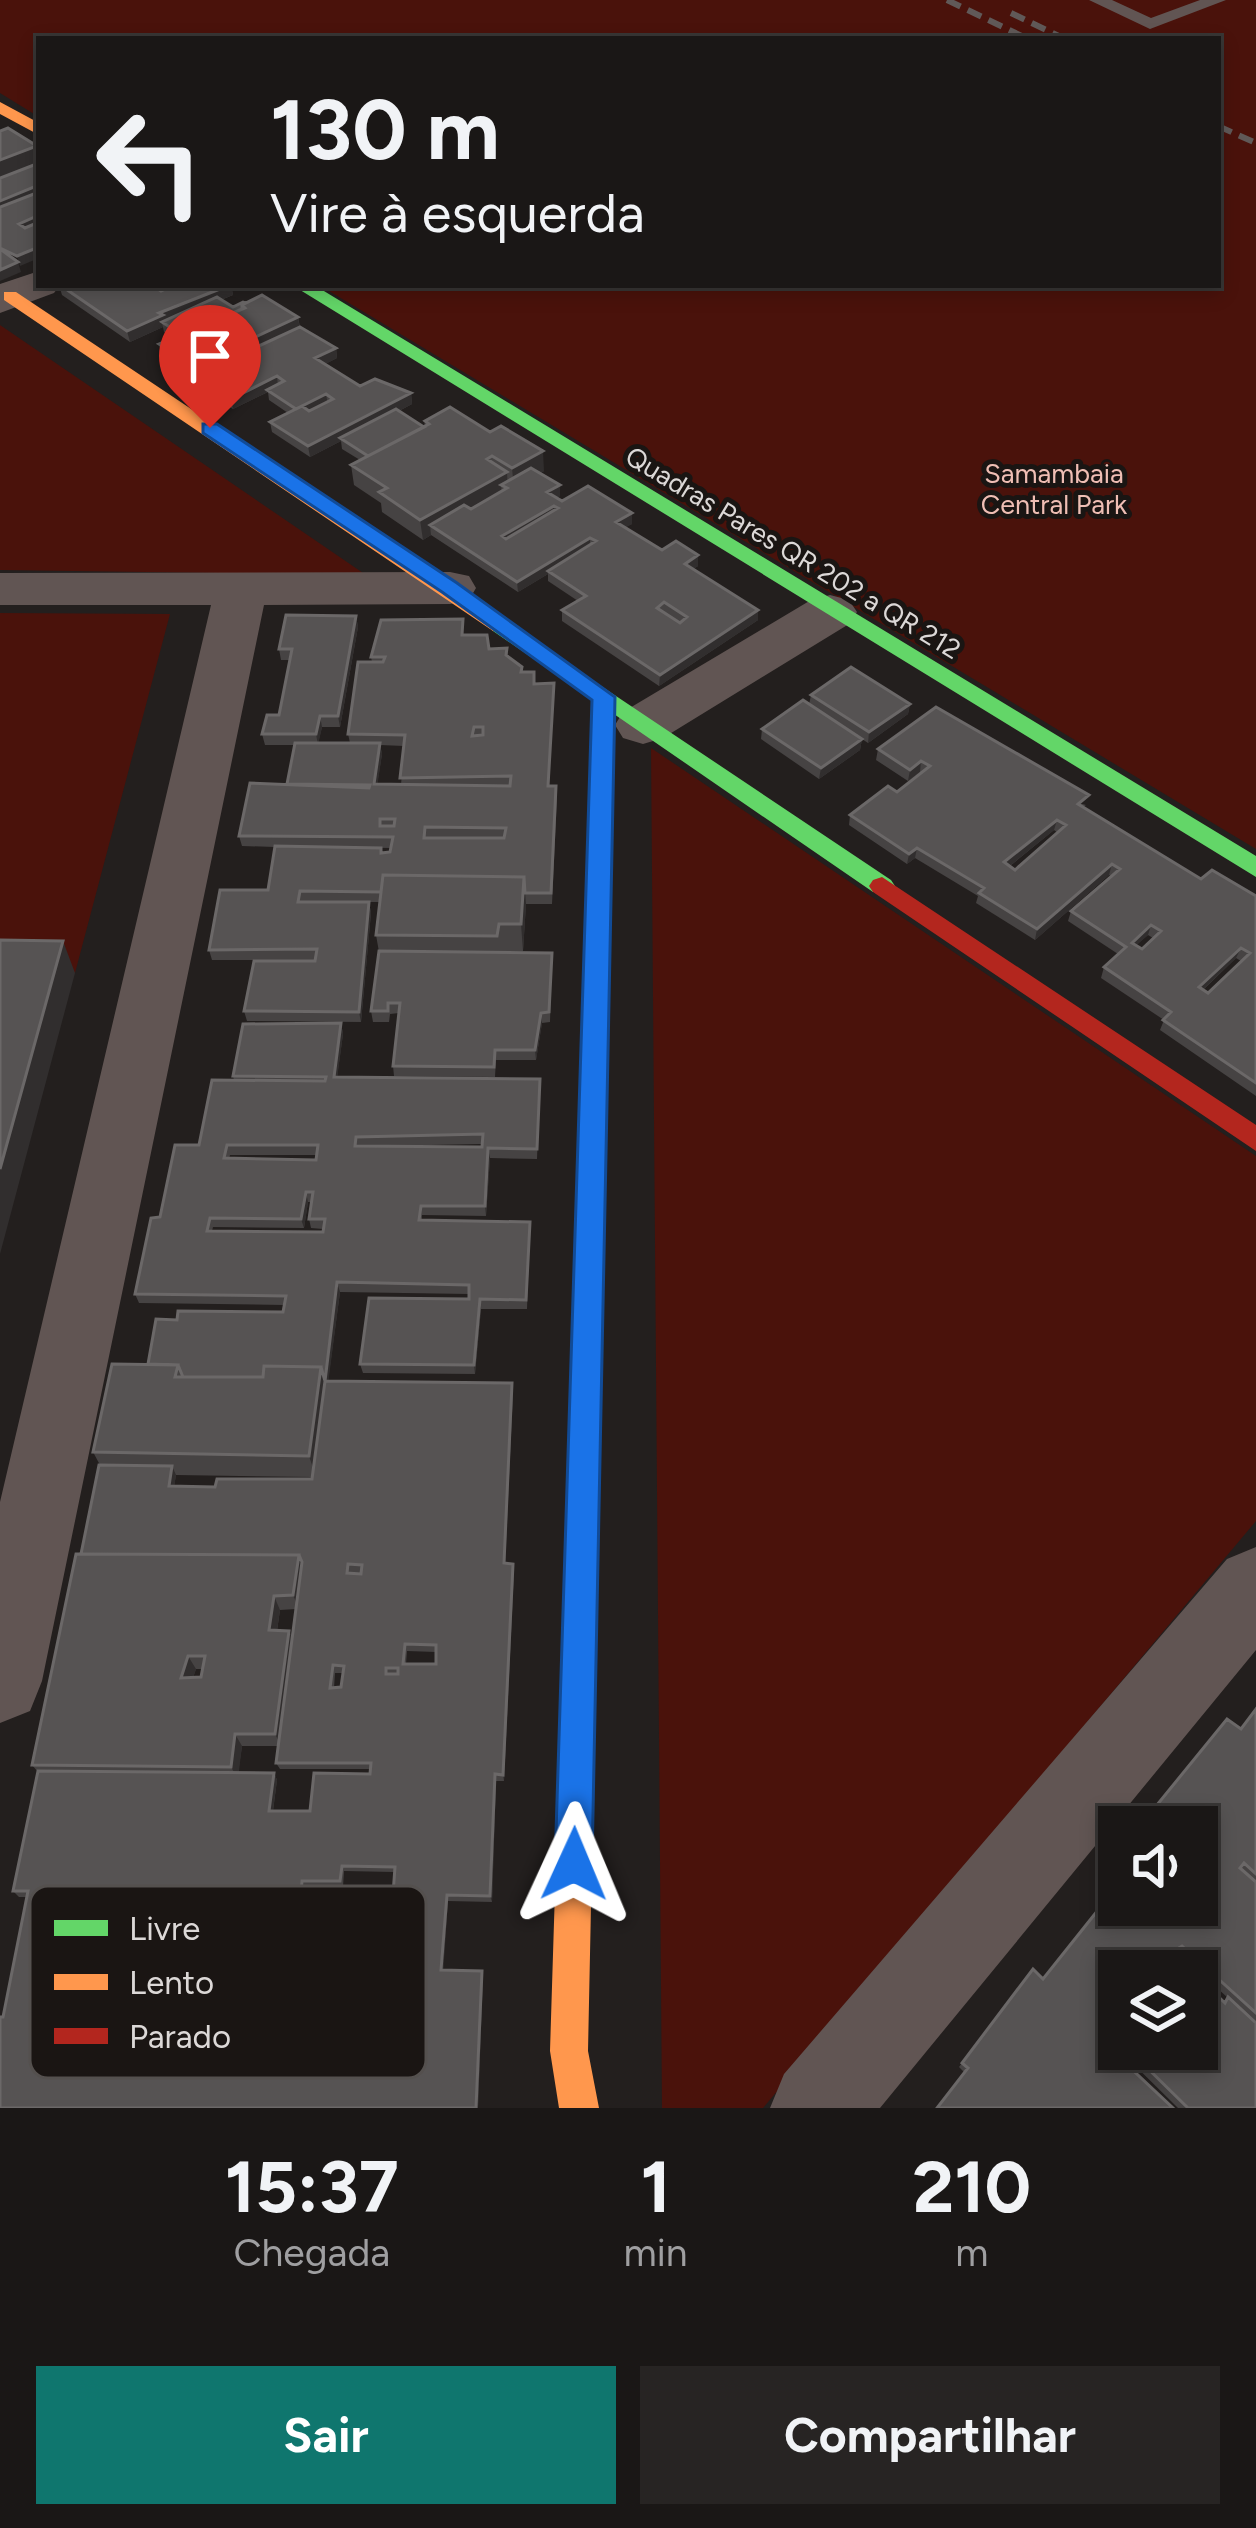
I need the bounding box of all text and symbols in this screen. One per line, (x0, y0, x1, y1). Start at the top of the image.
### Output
text: 130 m (270, 79, 500, 180)
icon: left (72, 84, 228, 240)
text: Vire à esquerda (270, 181, 645, 246)
pin (159, 305, 261, 428)
icon: arrive (177, 323, 243, 389)
street label: Quadras Pares QR 202 a QR 212 (620, 439, 967, 666)
park label: Samambaia Central Park (981, 457, 1128, 521)
position arrow (511, 1801, 637, 1927)
map controls (1098, 1806, 1218, 2070)
button: sound (1098, 1806, 1218, 1926)
legend (30, 1886, 426, 2078)
text: Livre (129, 1909, 200, 1948)
button: layers (1098, 1950, 1218, 2070)
text: Lento (129, 1963, 214, 2002)
text: Parado (129, 2017, 231, 2056)
text: 15:37 (225, 2144, 399, 2230)
text: 1 (640, 2144, 671, 2230)
text: 210 (912, 2144, 1031, 2230)
text: Chegada (233, 2229, 390, 2276)
text: min (624, 2229, 688, 2276)
text: m (955, 2229, 988, 2276)
button: Sair (36, 2366, 616, 2504)
button: Compartilhar (640, 2366, 1220, 2504)

